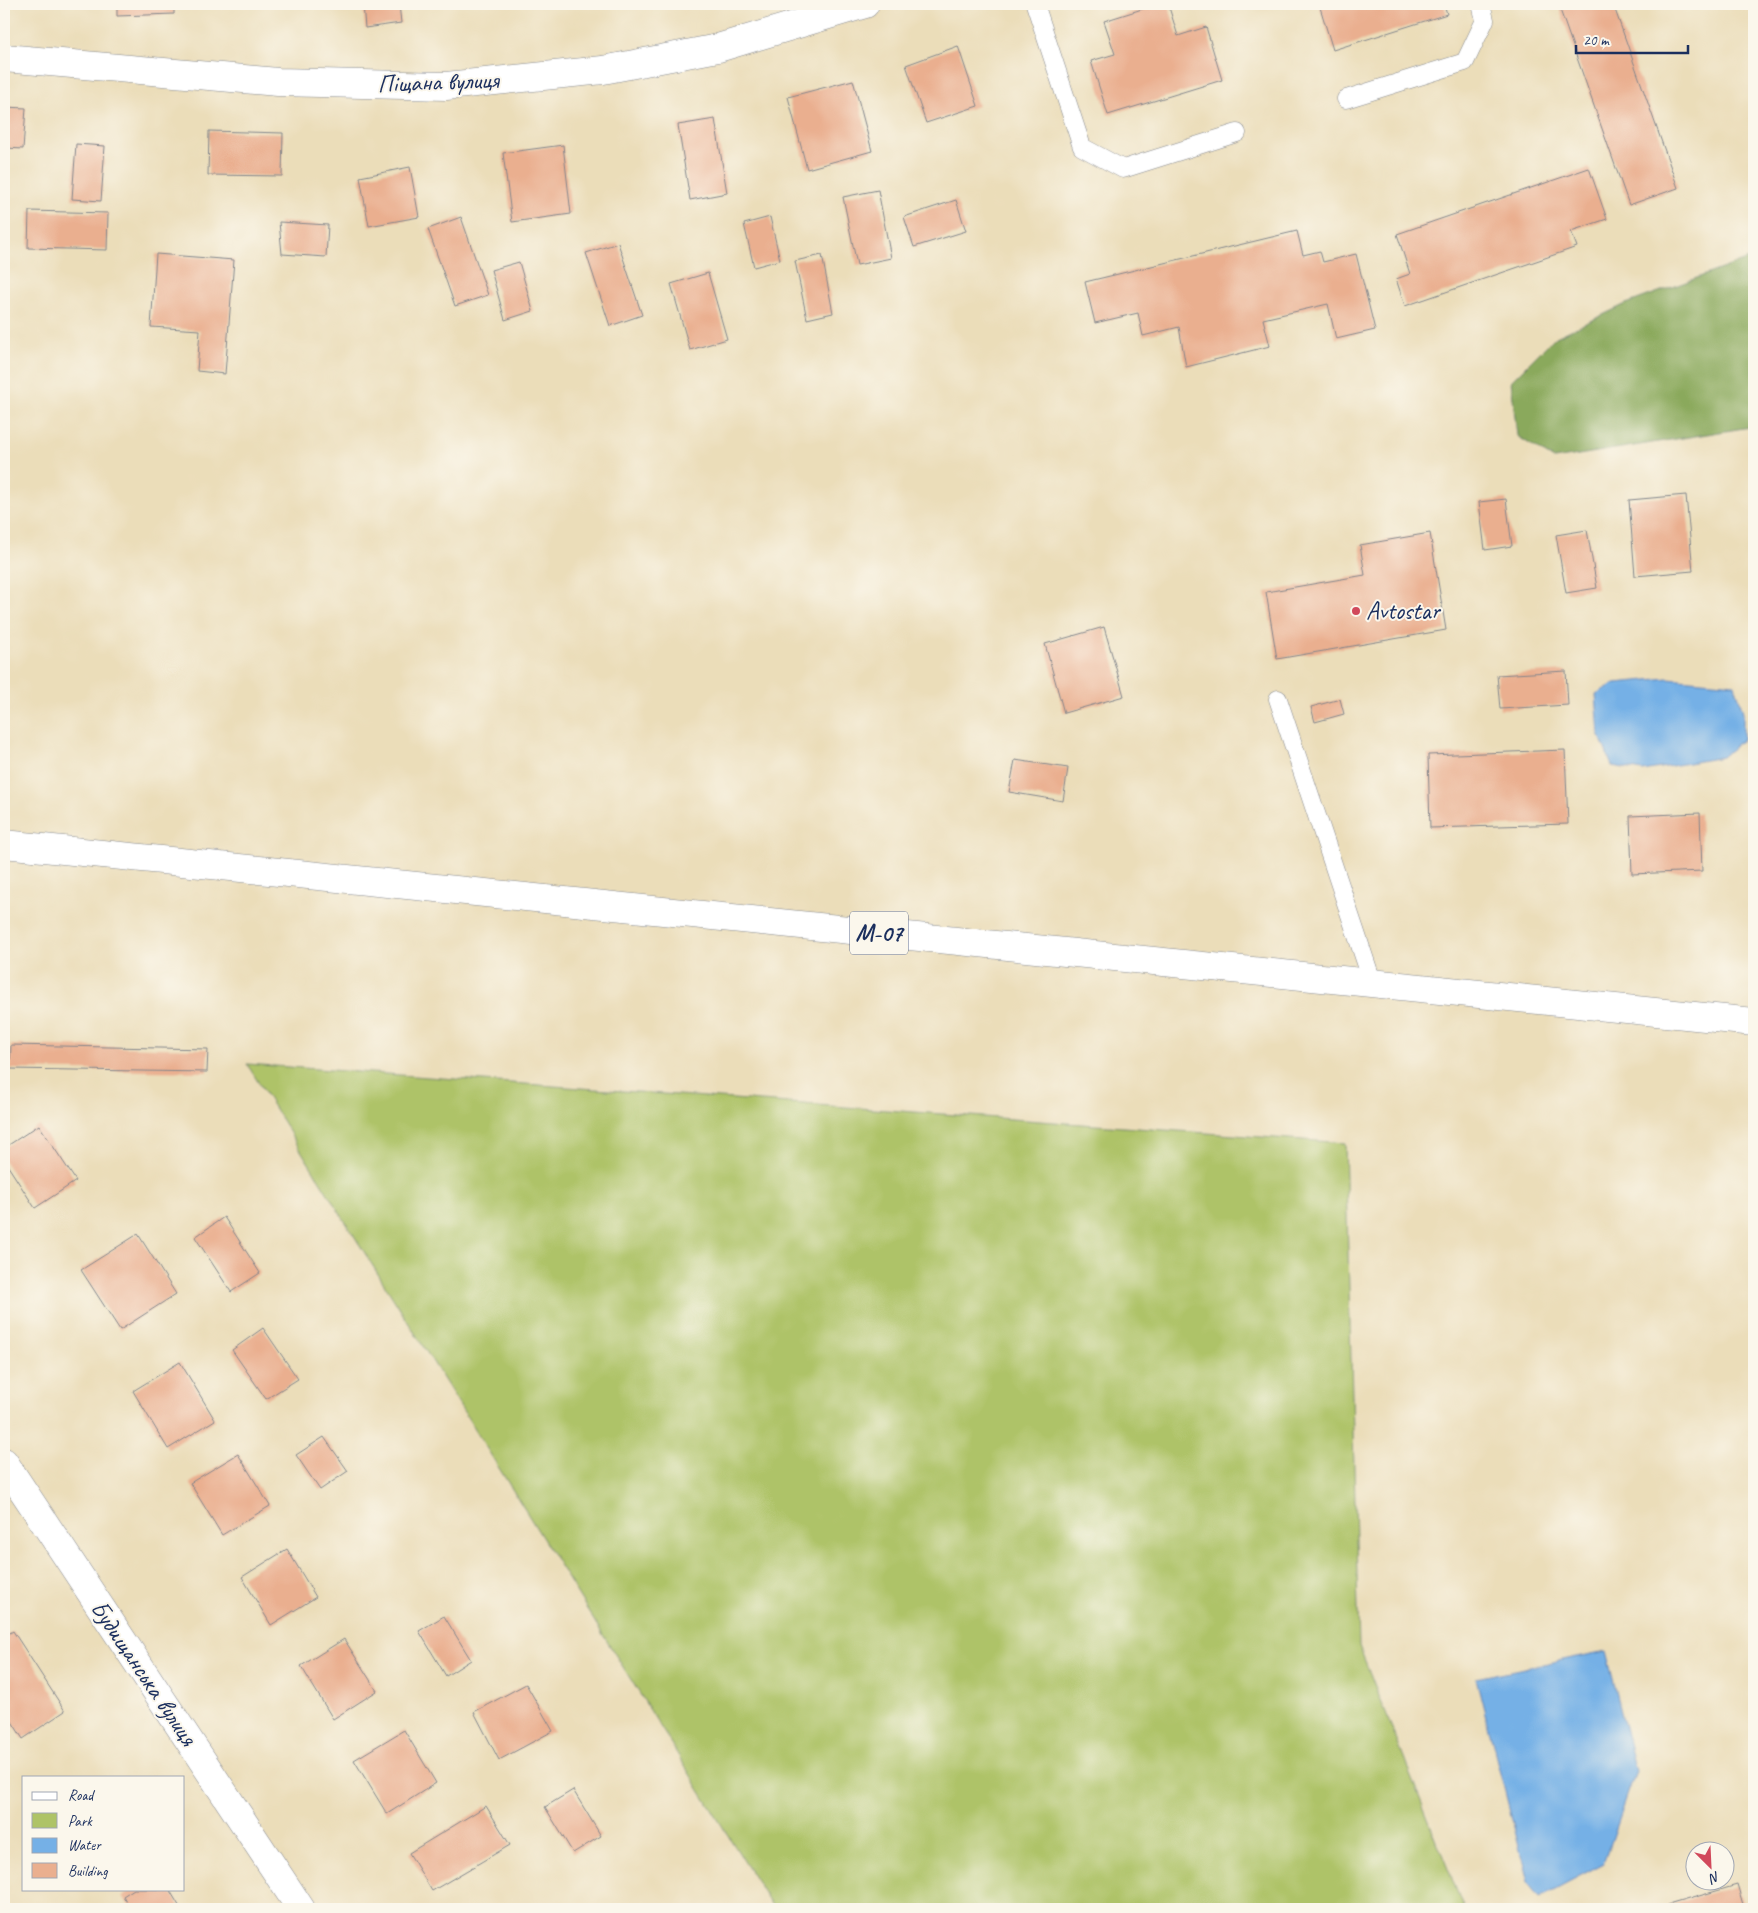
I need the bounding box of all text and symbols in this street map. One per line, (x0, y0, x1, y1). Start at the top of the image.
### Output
scale bar (1576, 22, 1688, 54)
text: 20 m (1583, 31, 1610, 50)
street label: Піщана вулиця (377, 64, 501, 100)
place label: Avtostar (1366, 595, 1442, 627)
marker: Avtostar (1350, 605, 1362, 617)
road number: М-07 (850, 911, 908, 954)
street label: Будищанська вулиця (83, 1594, 205, 1753)
legend (22, 1776, 185, 1890)
text: Road (68, 1786, 95, 1805)
text: Park (68, 1812, 93, 1831)
text: Water (68, 1836, 102, 1855)
north arrow (1686, 1840, 1736, 1890)
text: Building (68, 1862, 108, 1881)
text: N (1706, 1868, 1723, 1888)

